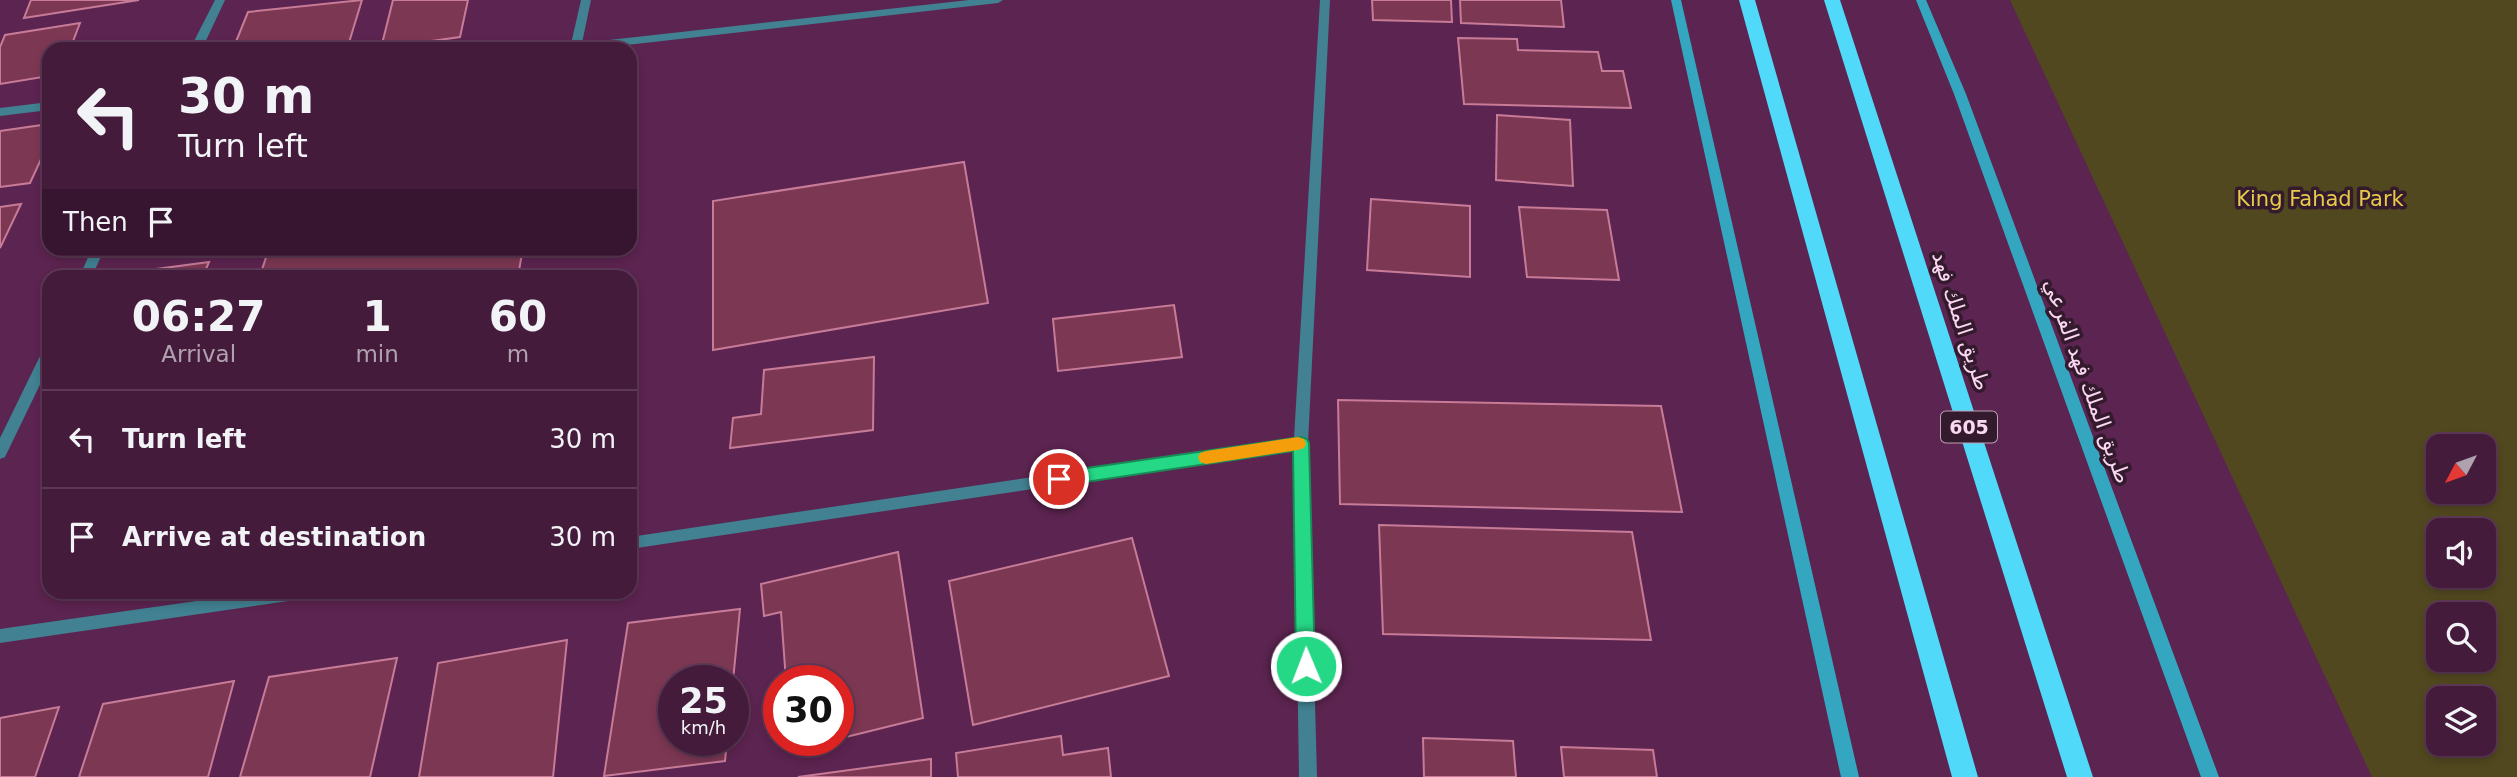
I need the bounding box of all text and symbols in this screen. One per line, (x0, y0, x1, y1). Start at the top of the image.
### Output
text: 30 m (178, 68, 314, 125)
icon: left (63, 70, 154, 161)
text: Turn left (178, 127, 308, 165)
park label: King Fahad Park (2236, 187, 2405, 211)
icon: arrive (142, 203, 180, 241)
text: Then (63, 207, 128, 237)
street label: طريق الملك فهد (1927, 248, 1995, 394)
street label: طريق الملك فهد الفرعي (2039, 275, 2135, 487)
text: 06:27 (132, 292, 266, 341)
text: 1 (362, 292, 392, 341)
text: 60 (489, 292, 547, 341)
text: Arrival (161, 341, 236, 367)
text: min (355, 341, 399, 367)
text: m (507, 341, 529, 367)
road number: 605 (1941, 412, 1997, 442)
icon: left (63, 420, 101, 458)
text: Turn left (122, 424, 246, 454)
text: 30 m (549, 424, 616, 454)
north arrow (2426, 434, 2496, 504)
map controls (2426, 434, 2496, 756)
pin (1029, 449, 1089, 509)
icon: arrive (1040, 460, 1078, 498)
icon: arrive (63, 518, 101, 556)
button: sound (2426, 518, 2496, 588)
text: Arrive at destination (122, 522, 426, 552)
text: 30 m (549, 522, 616, 552)
button: search (2426, 602, 2496, 672)
position arrow (1269, 629, 1343, 703)
speed limit sign: 30 (763, 665, 854, 756)
text: 25 (679, 681, 728, 721)
button: layers (2426, 686, 2496, 756)
text: km/h (681, 717, 726, 738)

